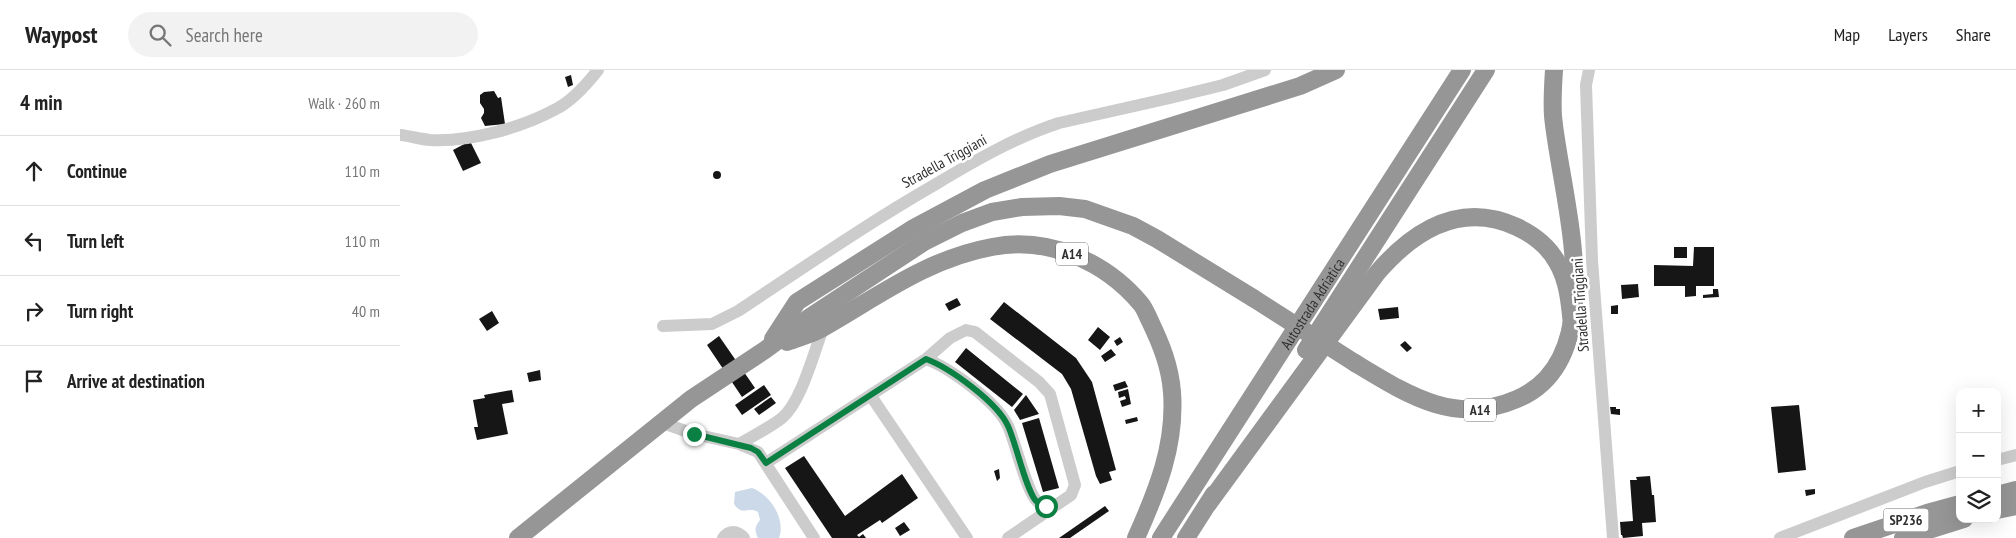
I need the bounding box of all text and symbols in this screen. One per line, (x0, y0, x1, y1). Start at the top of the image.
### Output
search box (128, 12, 478, 57)
text: Waypost (25, 19, 98, 50)
icon: search (146, 21, 174, 49)
text: Search here (186, 23, 263, 47)
text: Map (1834, 23, 1860, 46)
text: Layers (1888, 23, 1928, 46)
text: Share (1956, 23, 1991, 46)
text: 4 min (20, 89, 62, 116)
text: Walk · 260 m (308, 93, 380, 113)
street label: Stradella Triggiani (898, 130, 990, 192)
icon: ahead (20, 157, 48, 185)
text: Continue (67, 159, 127, 183)
text: 110 m (345, 161, 380, 181)
icon: left (20, 227, 48, 255)
text: Turn left (67, 229, 124, 253)
text: 110 m (345, 231, 380, 251)
road number: A14 (1056, 242, 1088, 265)
street label: Autostrada Adriatica (1276, 254, 1348, 352)
street label: Stradella Triggiani (1567, 257, 1593, 353)
icon: right (20, 297, 48, 325)
text: Turn right (67, 299, 133, 323)
text: 40 m (352, 301, 380, 321)
icon: arrive (20, 367, 48, 395)
text: Arrive at destination (67, 369, 205, 393)
map controls (1956, 388, 2001, 523)
button: + (1956, 388, 2001, 433)
road number: A14 (1464, 398, 1496, 422)
route end (683, 423, 706, 446)
button: − (1956, 433, 2001, 478)
button: layers (1956, 478, 2001, 523)
route start (1035, 495, 1058, 518)
road number: SP236 (1884, 508, 1928, 532)

